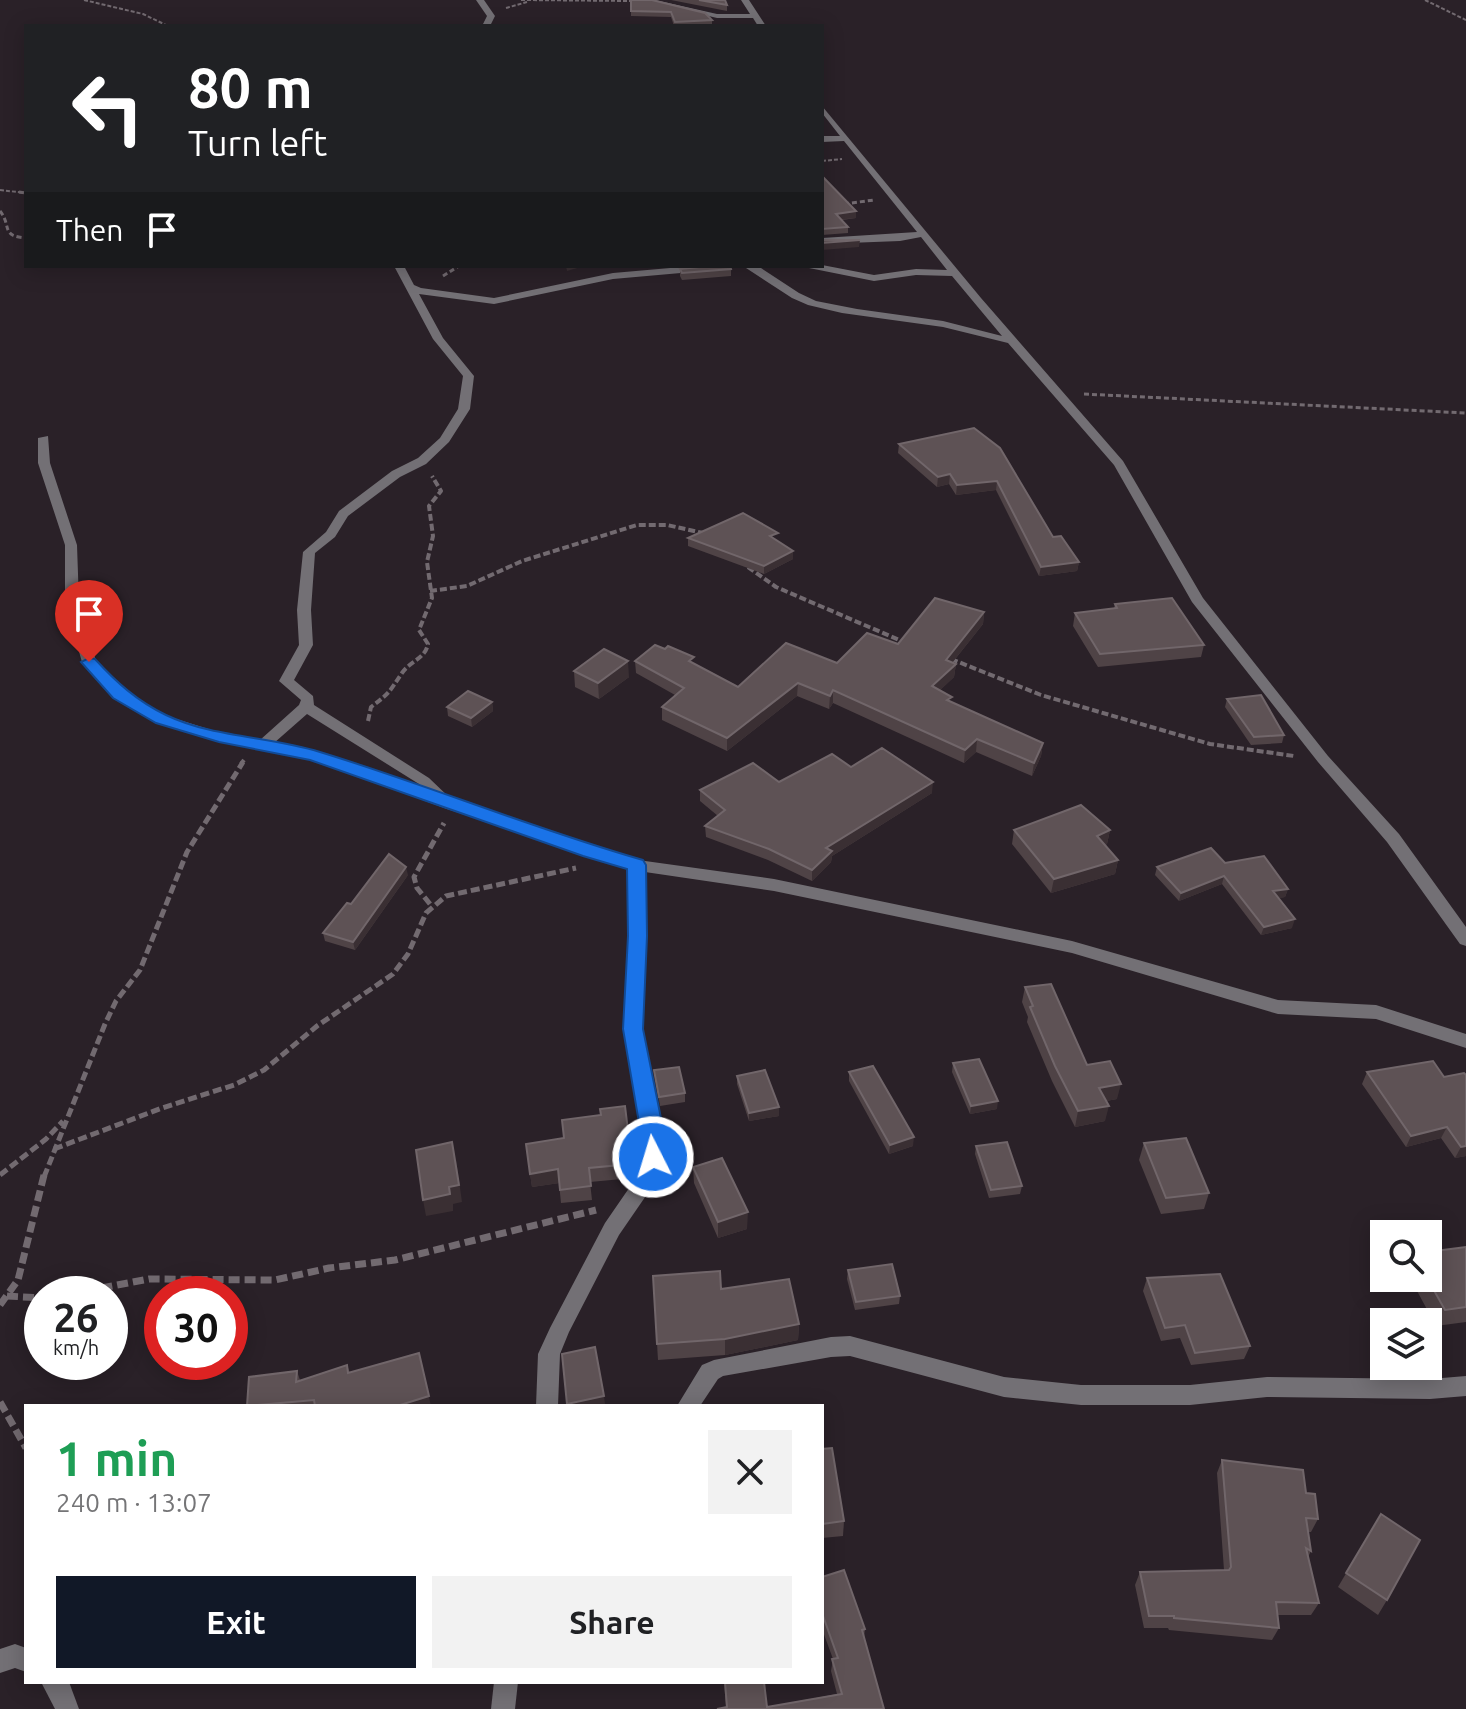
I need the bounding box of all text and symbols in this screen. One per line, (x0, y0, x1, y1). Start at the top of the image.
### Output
icon: left (56, 56, 160, 160)
text: 80 m (188, 56, 313, 119)
text: Turn left (188, 122, 327, 163)
icon: arrive (140, 208, 184, 252)
text: Then (56, 213, 124, 247)
pin (55, 580, 123, 662)
icon: arrive (67, 592, 111, 636)
position arrow (611, 1115, 695, 1199)
map controls (1370, 1220, 1442, 1380)
button: search (1370, 1220, 1442, 1292)
speed limit sign: 30 (144, 1276, 248, 1380)
text: 26 (53, 1295, 99, 1340)
button: layers (1370, 1308, 1442, 1380)
text: km/h (53, 1336, 99, 1359)
button: close (708, 1430, 792, 1514)
text: 1 min (56, 1431, 177, 1485)
text: 240 m · 13:07 (56, 1488, 212, 1517)
button: Exit (56, 1576, 416, 1668)
button: Share (432, 1576, 792, 1668)

